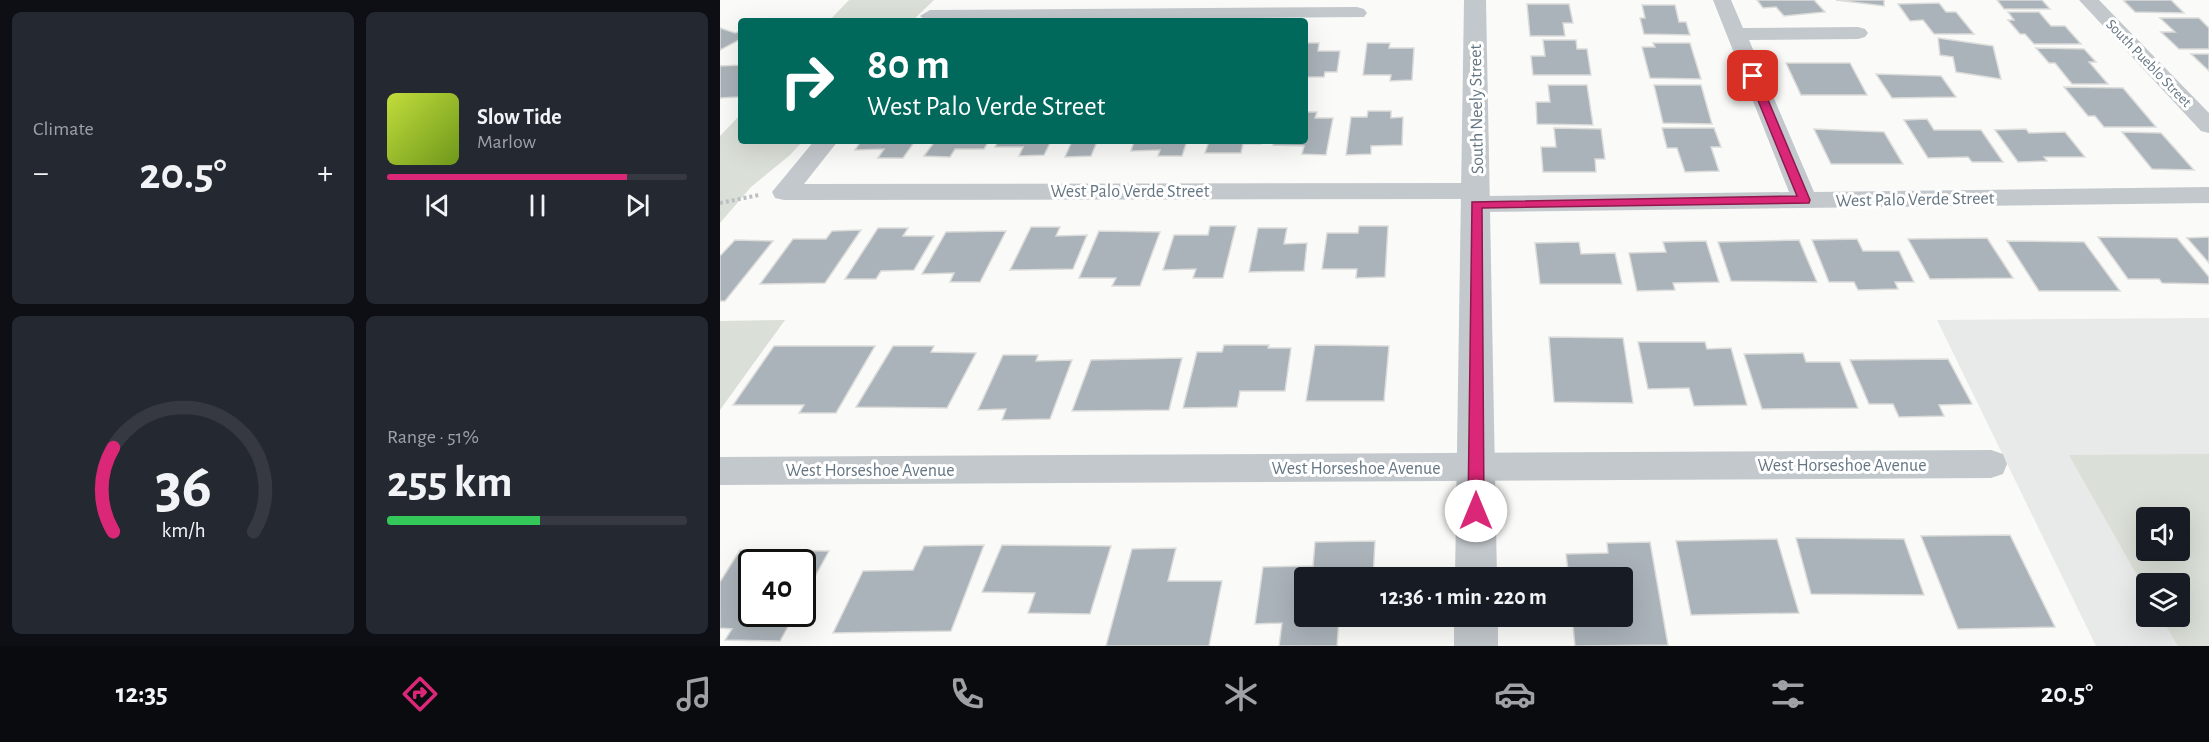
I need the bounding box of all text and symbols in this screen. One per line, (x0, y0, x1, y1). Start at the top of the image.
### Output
street label: South Pueblo Street (2103, 17, 2194, 110)
icon: right (768, 42, 846, 120)
street label: South Neely Street (1467, 43, 1487, 174)
text: 80 m (867, 44, 950, 86)
pin (1727, 50, 1778, 101)
icon: arrive (1736, 59, 1769, 92)
text: West Palo Verde Street (867, 93, 1105, 120)
text: Slow Tide (477, 106, 562, 128)
text: Climate (33, 119, 94, 139)
text: Marlow (477, 132, 536, 152)
text: 20.5° (139, 152, 227, 197)
text: − (33, 157, 49, 190)
text: + (317, 157, 333, 190)
street label: West Palo Verde Street (1051, 183, 1210, 201)
icon: previous (421, 189, 454, 222)
icon: pause (521, 189, 554, 222)
icon: next (621, 189, 654, 222)
street label: West Palo Verde Street (1835, 190, 1995, 210)
text: Range · 51% (387, 427, 479, 447)
text: 36 (154, 456, 212, 518)
street label: West Horseshoe Avenue (1758, 457, 1926, 475)
text: 255 km (387, 460, 512, 505)
street label: West Horseshoe Avenue (1272, 460, 1440, 478)
street label: West Horseshoe Avenue (786, 462, 954, 480)
position arrow (1444, 479, 1508, 543)
map controls (2136, 507, 2190, 627)
button: sound (2136, 507, 2190, 561)
text: km/h (161, 520, 205, 541)
speed limit sign: 40 (738, 549, 816, 627)
button: layers (2136, 573, 2190, 627)
text: 12:36 · 1 min · 220 m (1380, 586, 1547, 608)
icon: directions (399, 673, 441, 715)
icon: music (673, 673, 715, 715)
icon: phone (946, 673, 988, 715)
icon: climate (1220, 673, 1262, 715)
icon: car (1494, 673, 1536, 715)
icon: filters (1767, 673, 1809, 715)
text: 12:35 (116, 680, 168, 707)
text: 20.5° (2041, 680, 2093, 707)

